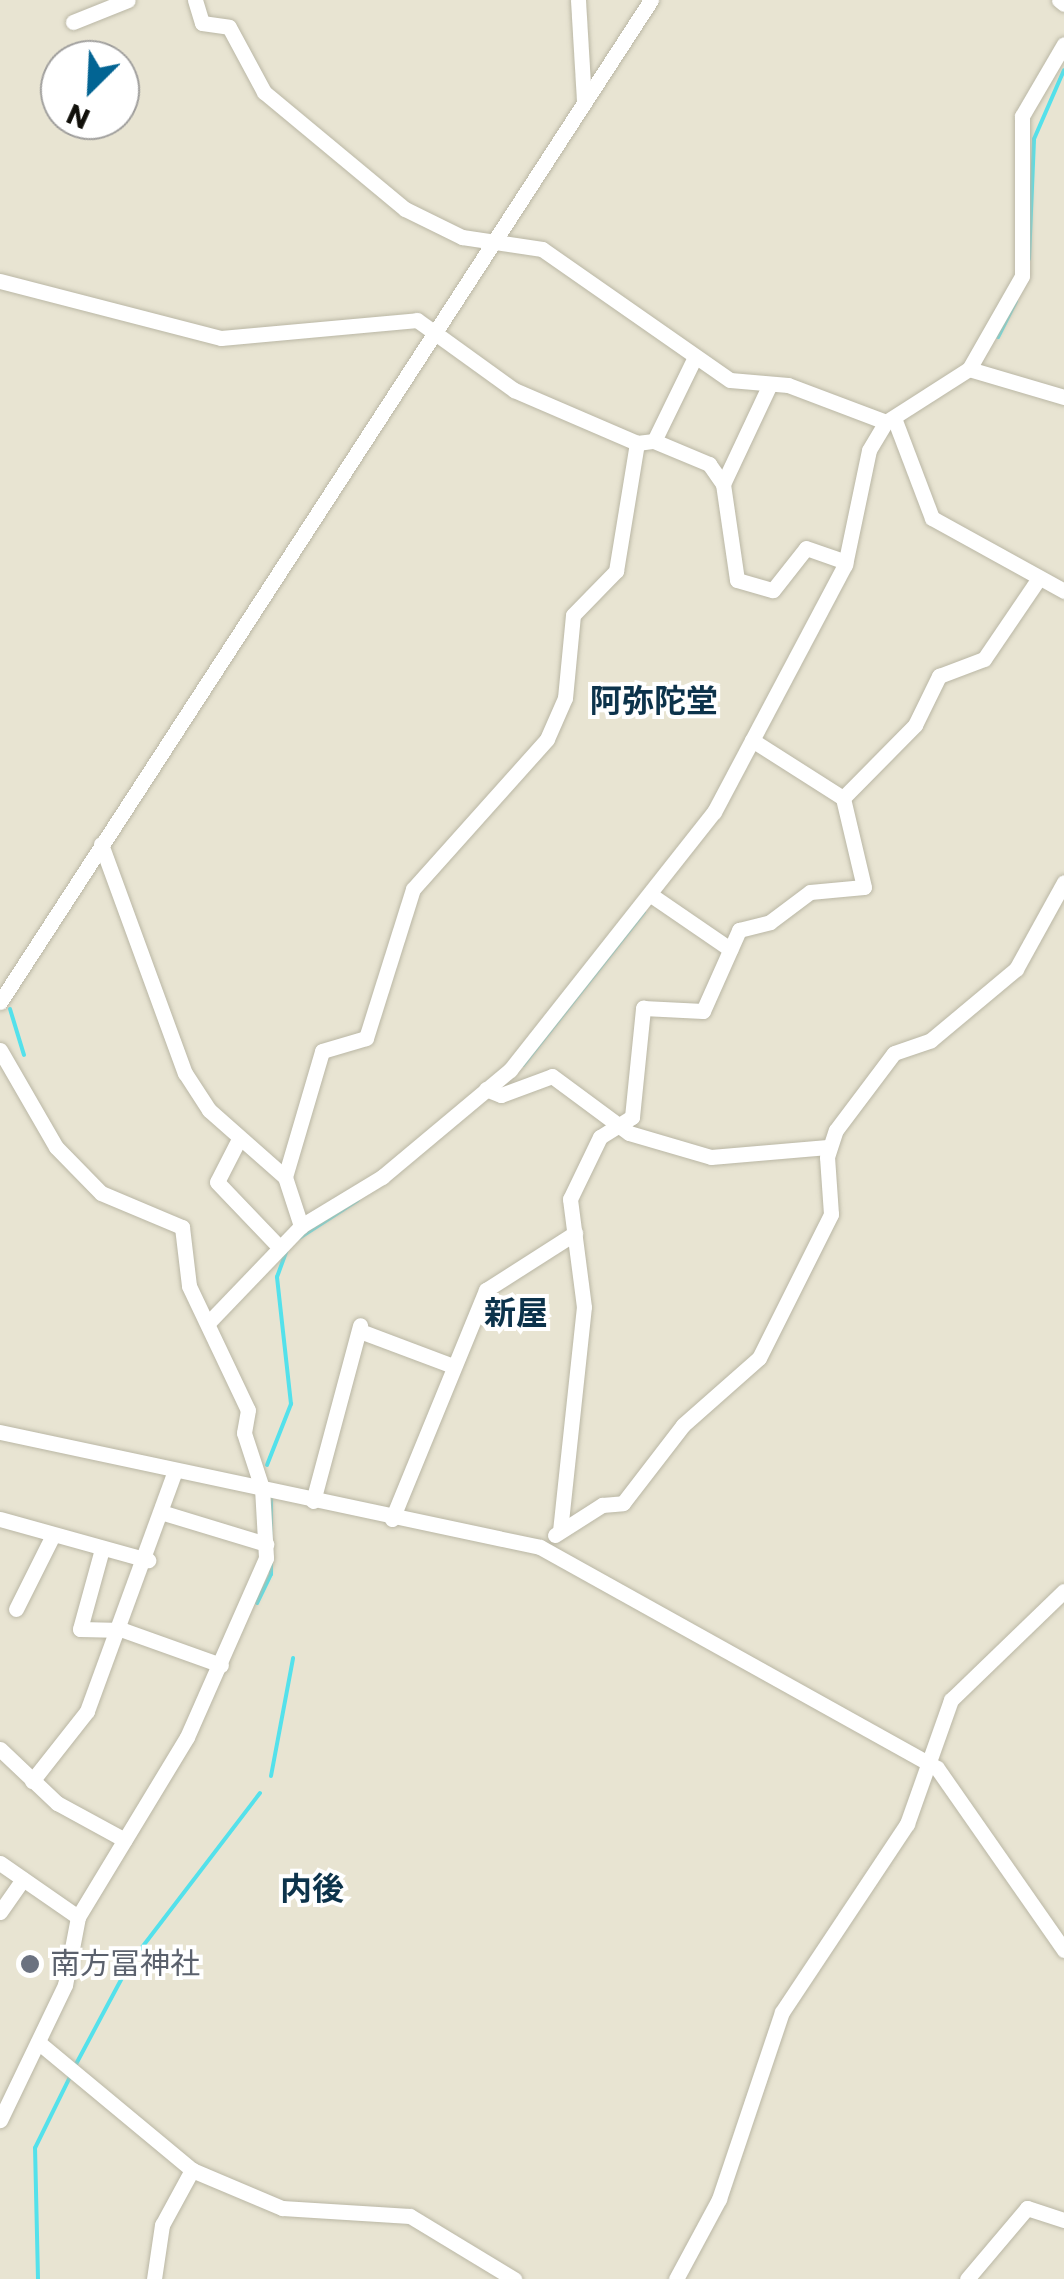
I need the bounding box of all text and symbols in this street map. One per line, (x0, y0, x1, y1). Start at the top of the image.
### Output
north arrow (40, 40, 140, 140)
text: N (61, 94, 96, 138)
district label: 阿弥陀堂 (590, 682, 718, 720)
district label: 新屋 (484, 1294, 548, 1332)
district label: 内後 (280, 1870, 344, 1908)
place label: 南方冨神社 (50, 1946, 200, 1982)
marker: 南方冨神社 (19, 1953, 41, 1975)

